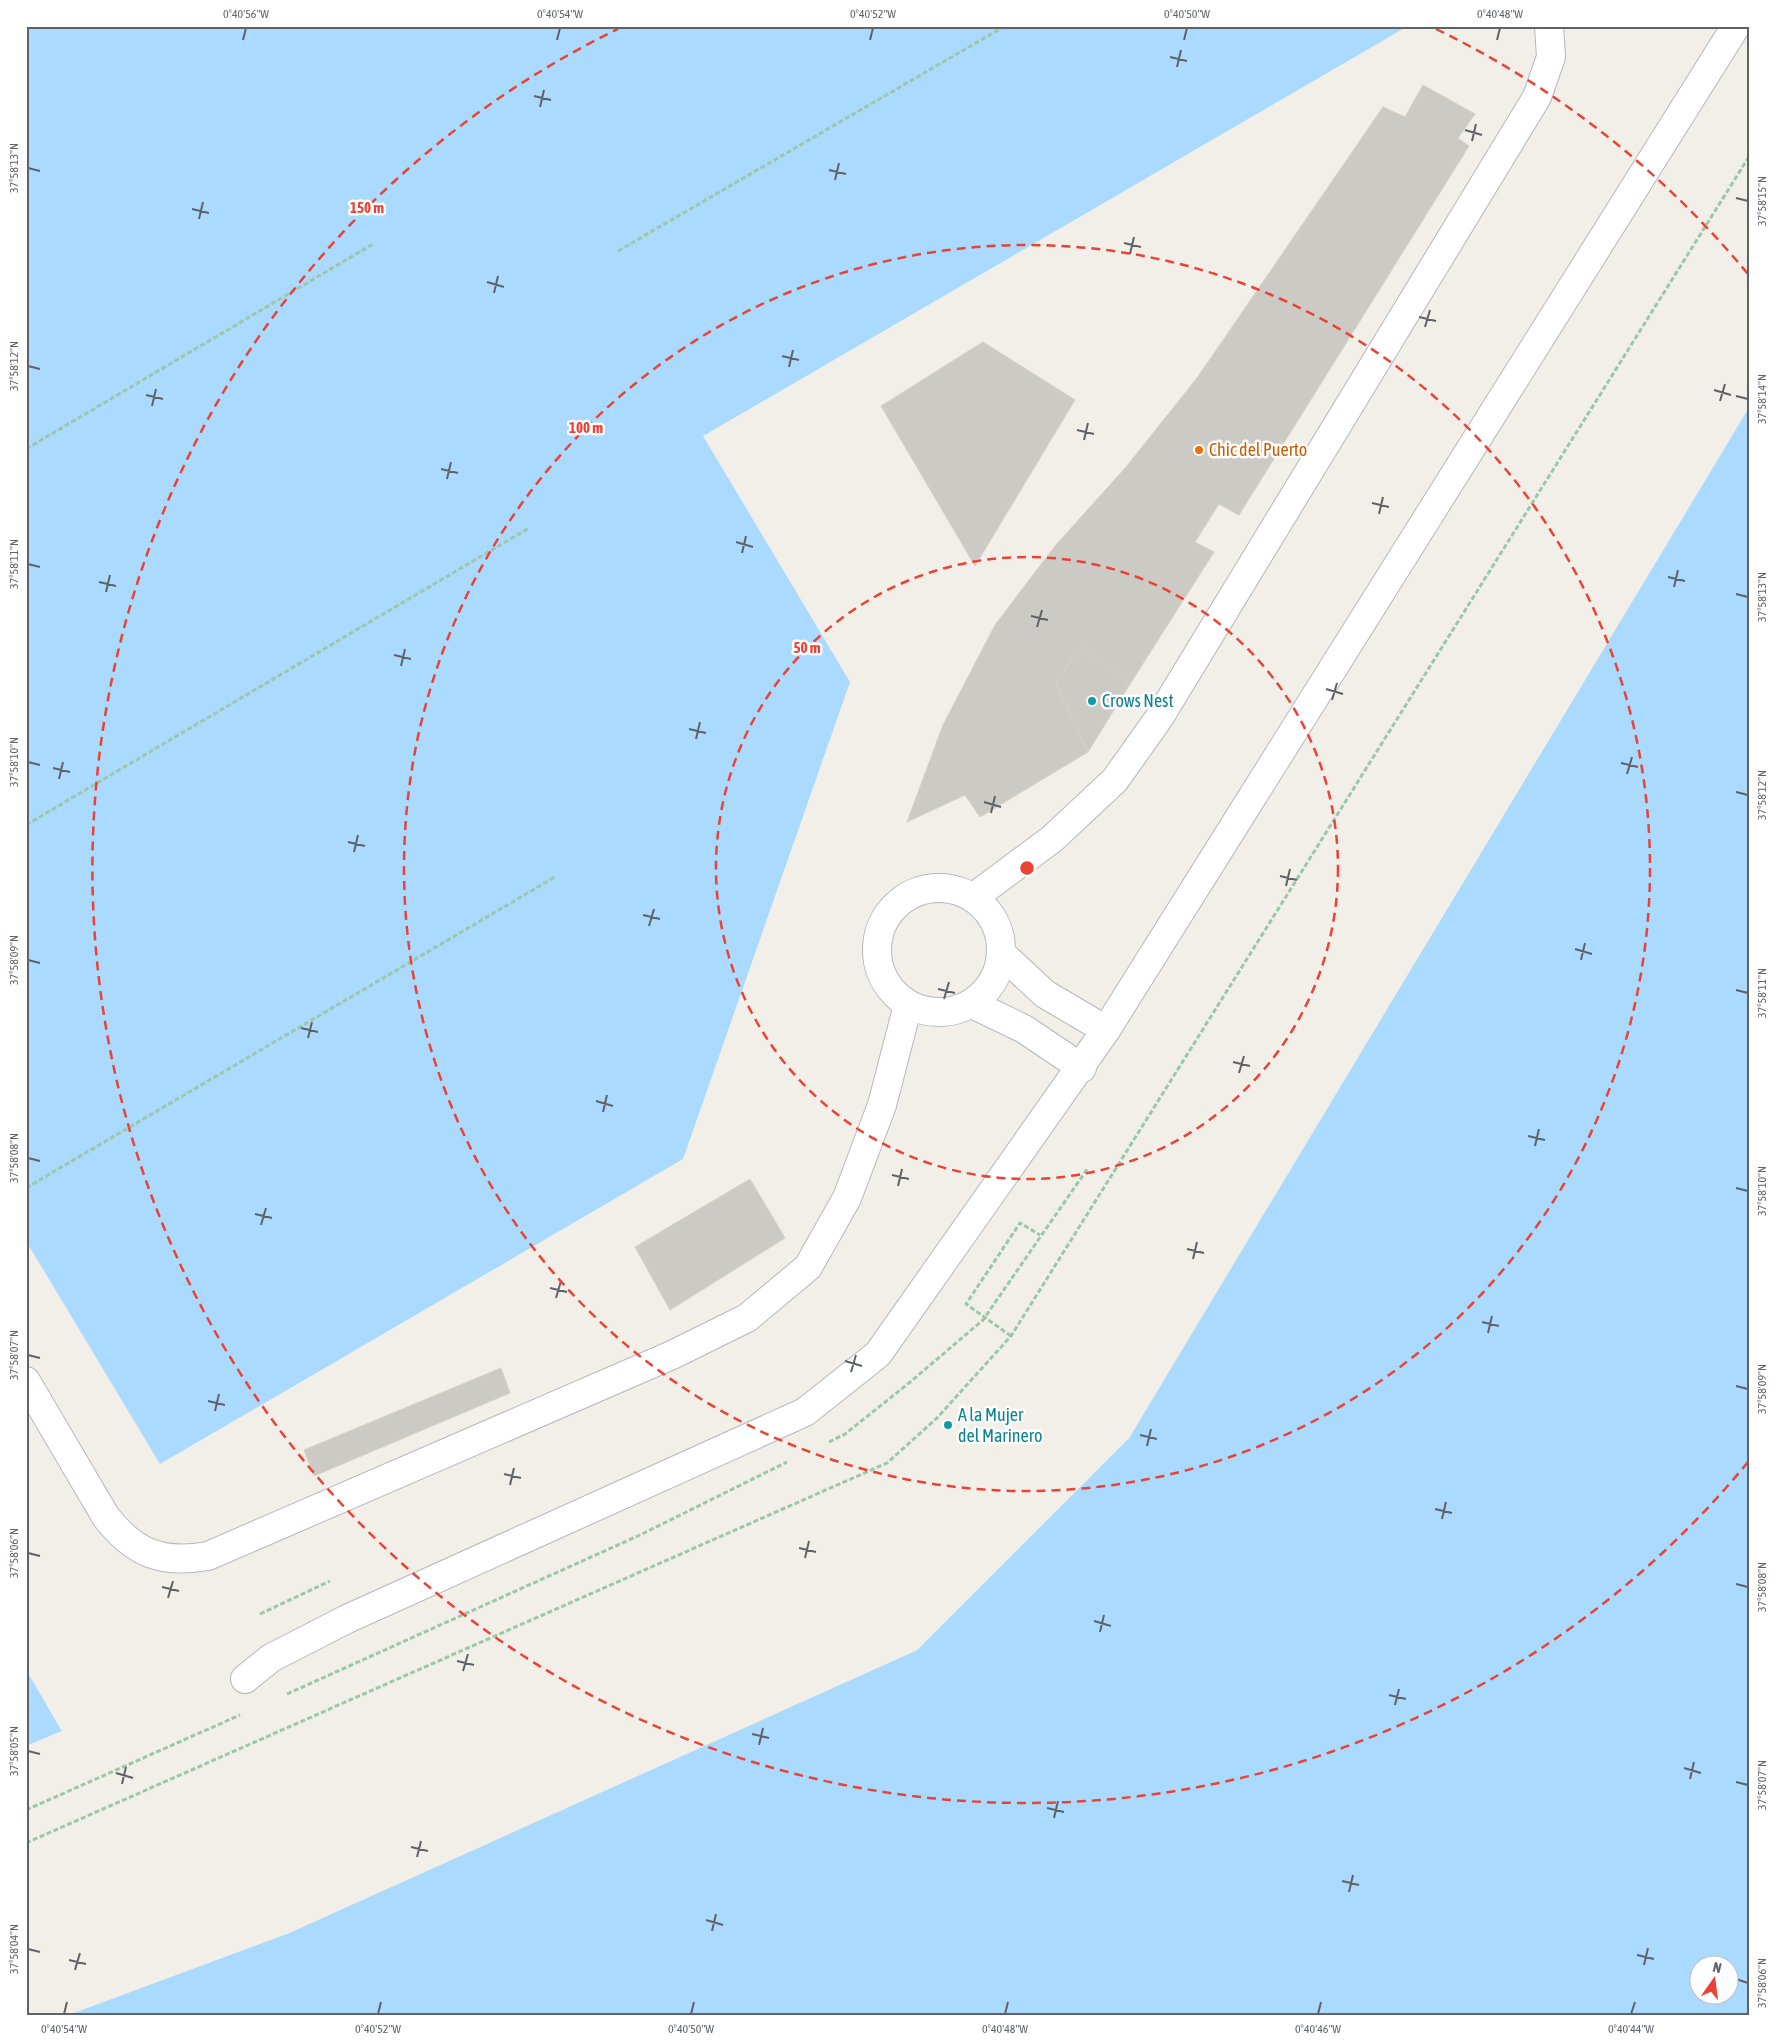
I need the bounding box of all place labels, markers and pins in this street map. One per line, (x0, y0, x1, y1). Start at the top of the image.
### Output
place label: Chic del Puerto (1209, 439, 1307, 460)
marker: Chic del Puerto (1193, 444, 1205, 456)
place label: Crows Nest (1102, 690, 1174, 711)
marker: Crows Nest (1086, 695, 1098, 707)
centre of rings (1018, 859, 1036, 877)
place label: A la Mujer del Marinero (958, 1404, 1043, 1446)
marker: A la Mujer del Marinero (942, 1419, 954, 1431)

